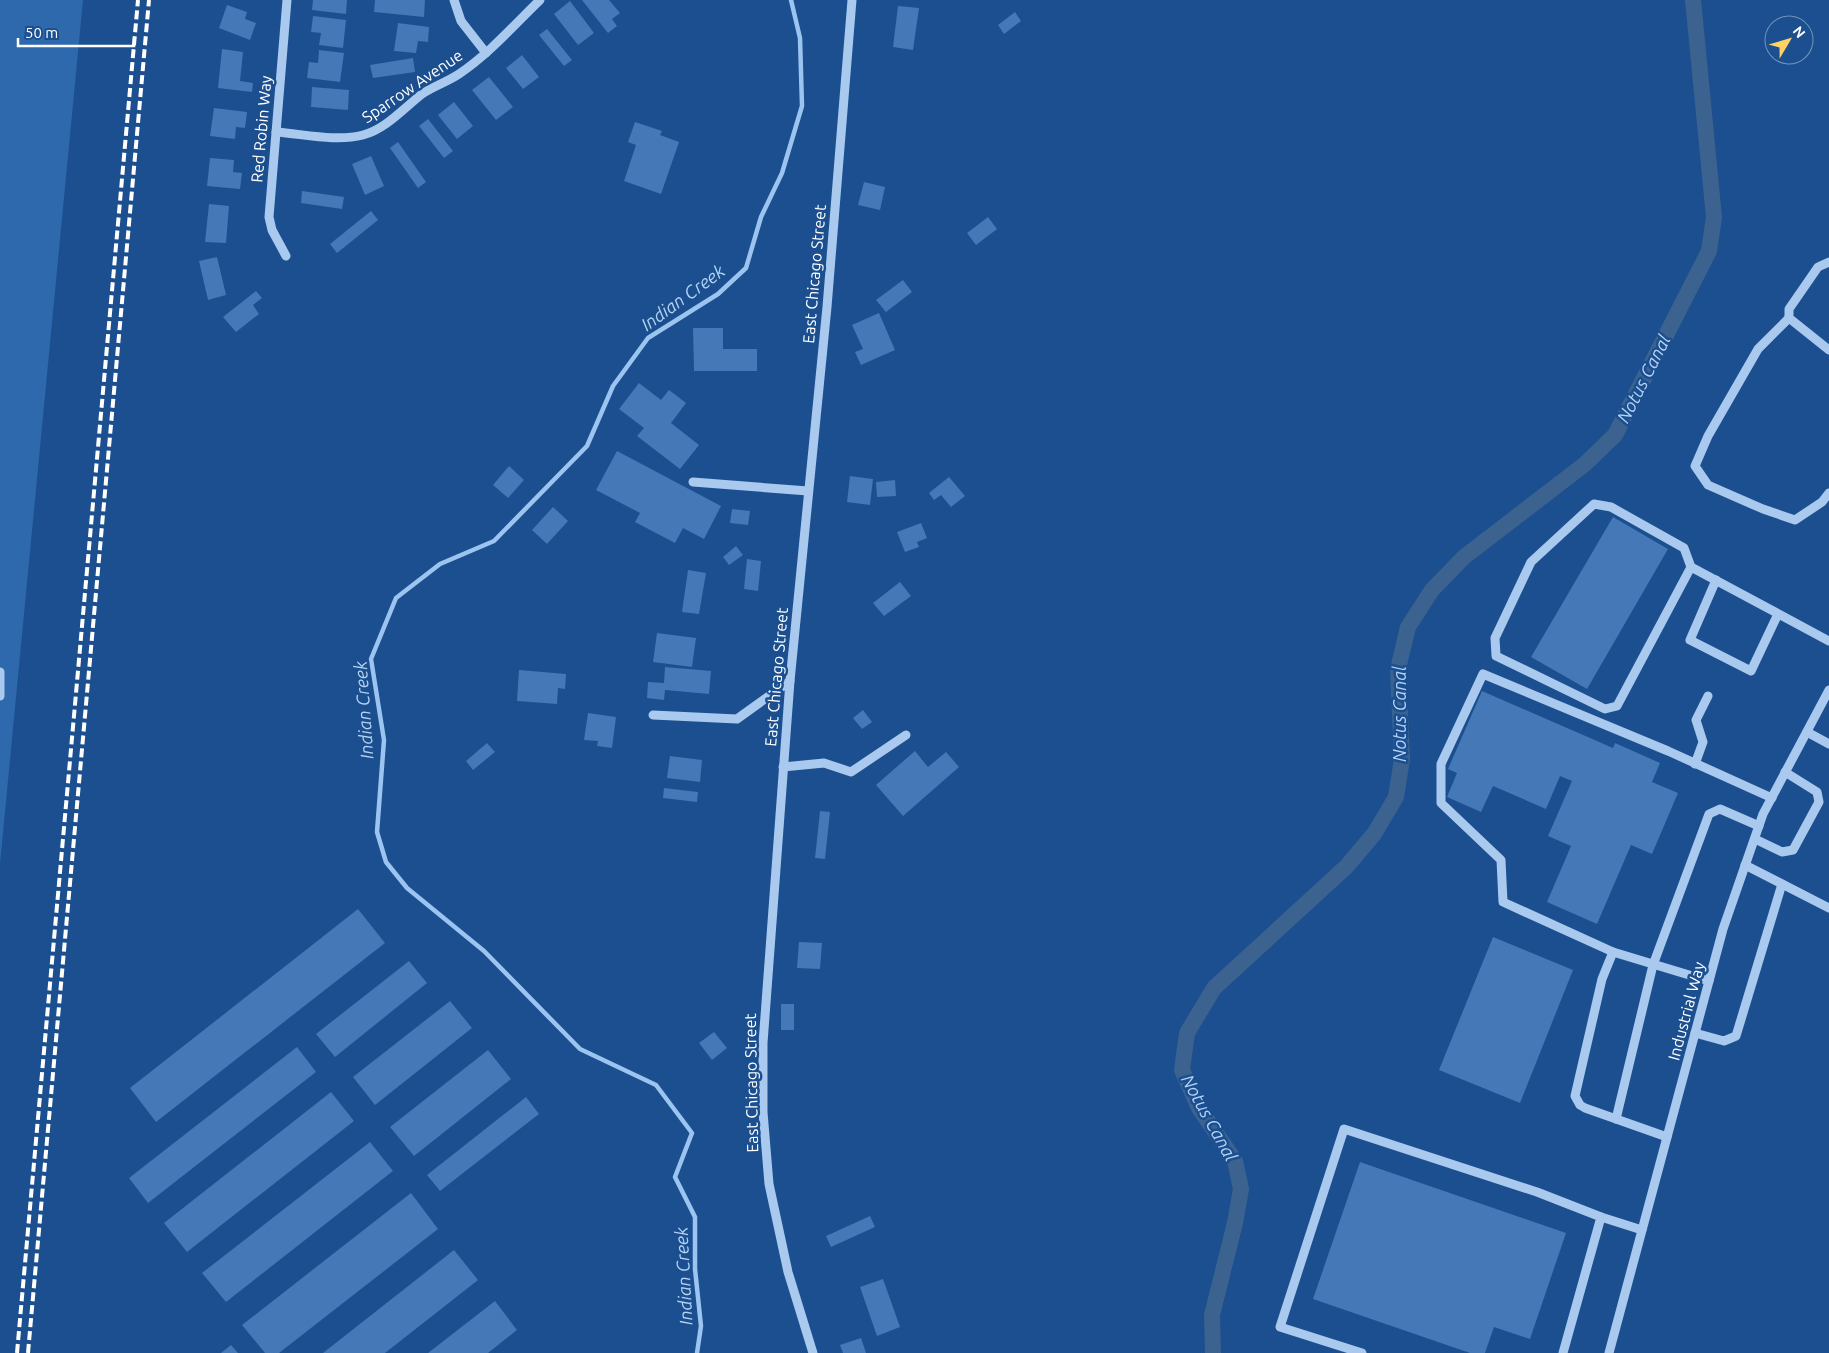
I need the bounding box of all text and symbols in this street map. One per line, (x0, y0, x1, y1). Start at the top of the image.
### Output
scale bar (18, 15, 134, 47)
north arrow (1764, 15, 1814, 65)
text: N (1790, 23, 1809, 41)
text: 50 m (25, 24, 58, 41)
street label: Sparrow Avenue (358, 46, 466, 126)
street label: Red Robin Way (247, 74, 275, 183)
street label: East Chicago Street (799, 203, 829, 344)
water label: Indian Creek (637, 260, 729, 334)
water label: Notus Canal (1612, 331, 1674, 426)
street label: East Chicago Street (761, 606, 791, 747)
water label: Indian Creek (350, 659, 376, 760)
water label: Notus Canal (1389, 666, 1409, 762)
street label: Industrial Way (1664, 959, 1708, 1062)
street label: East Chicago Street (741, 1012, 761, 1153)
water label: Notus Canal (1178, 1071, 1242, 1164)
water label: Indian Creek (670, 1226, 696, 1326)

